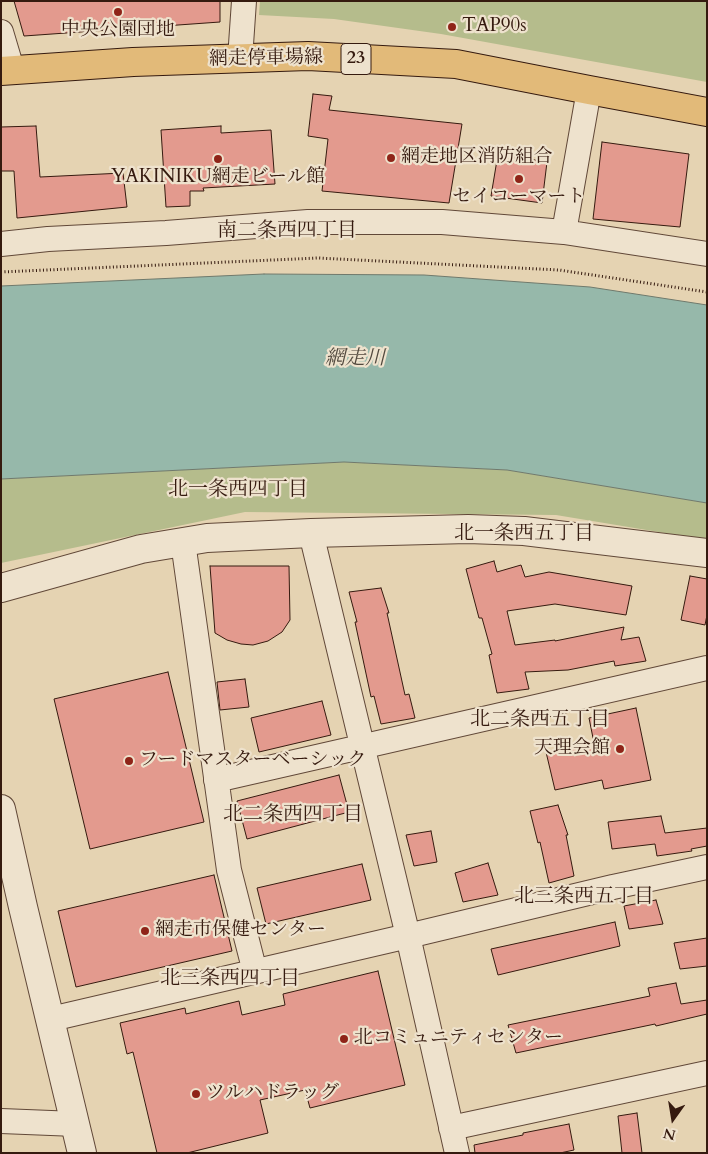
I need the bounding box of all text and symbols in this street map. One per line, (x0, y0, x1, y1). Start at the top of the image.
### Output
marker: 中央公園団地 (112, 6, 124, 18)
place label: TAP90s (462, 16, 527, 38)
place label: 中央公園団地 (61, 20, 175, 42)
marker: TAP90s (446, 21, 458, 33)
road number: 23 (341, 44, 371, 74)
street label: 網走停車場線 (209, 47, 323, 71)
place label: 網走地区消防組合 (401, 147, 553, 169)
marker: 網走地区消防組合 (385, 152, 397, 164)
marker: YAKINIKU網走ビール館 (212, 153, 224, 165)
place label: YAKINIKU網走ビール館 (111, 167, 325, 189)
marker: セイコーマート (513, 173, 525, 185)
place label: セイコーマート (453, 187, 585, 209)
district label: 南二条西四丁目 (217, 219, 357, 243)
water label: 網走川 (325, 347, 385, 371)
district label: 北一条西四丁目 (168, 478, 308, 502)
district label: 北一条西五丁目 (454, 522, 594, 546)
district label: 北二条西五丁目 (470, 708, 610, 732)
place label: 天理会館 (534, 738, 610, 760)
marker: 天理会館 (614, 743, 626, 755)
place label: フードマスターベーシック (139, 750, 366, 772)
marker: フードマスターベーシック (123, 755, 135, 767)
district label: 北二条西四丁目 (223, 803, 363, 827)
district label: 北三条西五丁目 (514, 885, 654, 909)
place label: 網走市保健センター (155, 920, 326, 942)
marker: 網走市保健センター (139, 925, 151, 937)
district label: 北三条西四丁目 (160, 967, 300, 991)
place label: 北コミュニティセンター (354, 1028, 563, 1050)
marker: 北コミュニティセンター (338, 1033, 350, 1045)
place label: ツルハドラッグ (206, 1083, 339, 1105)
marker: ツルハドラッグ (190, 1088, 202, 1100)
north arrow (648, 1094, 698, 1144)
text: N (661, 1123, 678, 1145)

